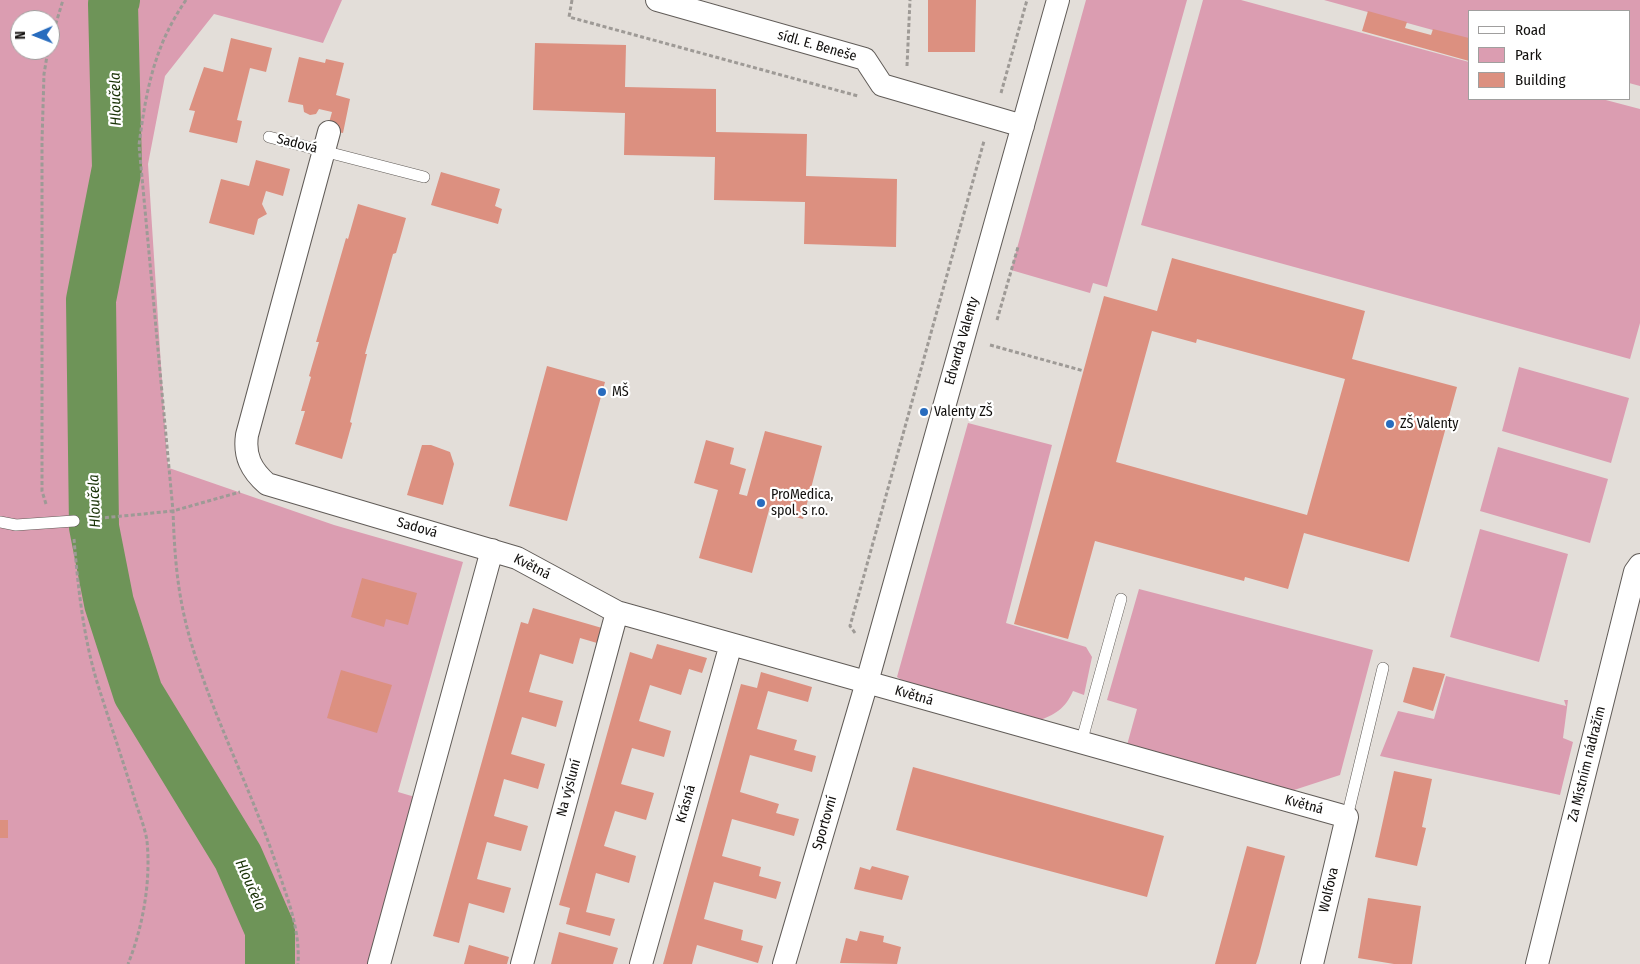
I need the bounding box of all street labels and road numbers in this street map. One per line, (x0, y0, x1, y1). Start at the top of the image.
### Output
street label: sídl. E. Beneše (775, 27, 859, 65)
street label: Sadová (275, 131, 319, 157)
street label: Edvarda Valenty (941, 295, 983, 387)
street label: Sadová (395, 514, 439, 542)
street label: Květná (511, 551, 553, 583)
street label: Květná (893, 683, 935, 709)
street label: Za Místním nádražím (1565, 705, 1609, 823)
street label: Na výsluní (553, 757, 585, 819)
street label: Krásná (673, 783, 699, 825)
street label: Květná (1283, 792, 1325, 818)
street label: Sportovní (809, 794, 841, 852)
street label: Wolfova (1316, 866, 1342, 914)

